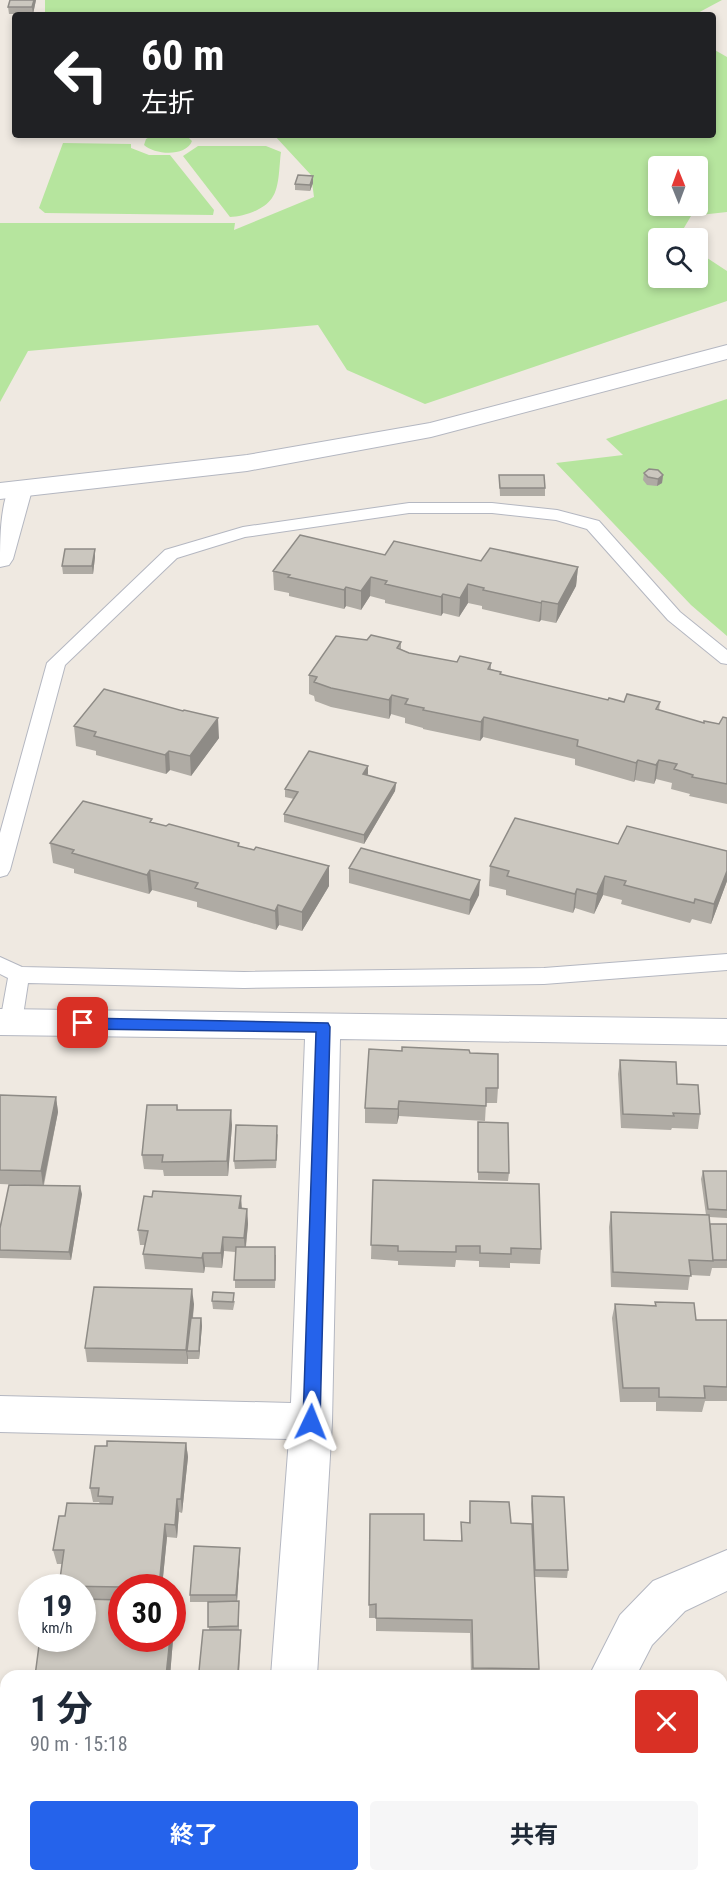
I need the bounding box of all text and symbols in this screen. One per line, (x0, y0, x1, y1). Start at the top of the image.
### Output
text: 60 m (141, 31, 224, 80)
icon: left (42, 36, 120, 114)
text: 左折 (141, 87, 195, 119)
north arrow (648, 156, 708, 216)
map controls (648, 156, 708, 288)
button: search (648, 228, 708, 288)
pin (57, 997, 108, 1048)
icon: arrive (66, 1006, 99, 1039)
position arrow (279, 1390, 343, 1454)
speed limit sign: 30 (108, 1574, 186, 1652)
text: 19 (42, 1588, 72, 1623)
text: km/h (42, 1619, 72, 1637)
text: 1 分 (30, 1688, 93, 1730)
button: close (635, 1690, 698, 1753)
text: 90 m · 15:18 (30, 1732, 128, 1756)
button: 終了 (30, 1801, 358, 1870)
button: 共有 (370, 1801, 698, 1870)

